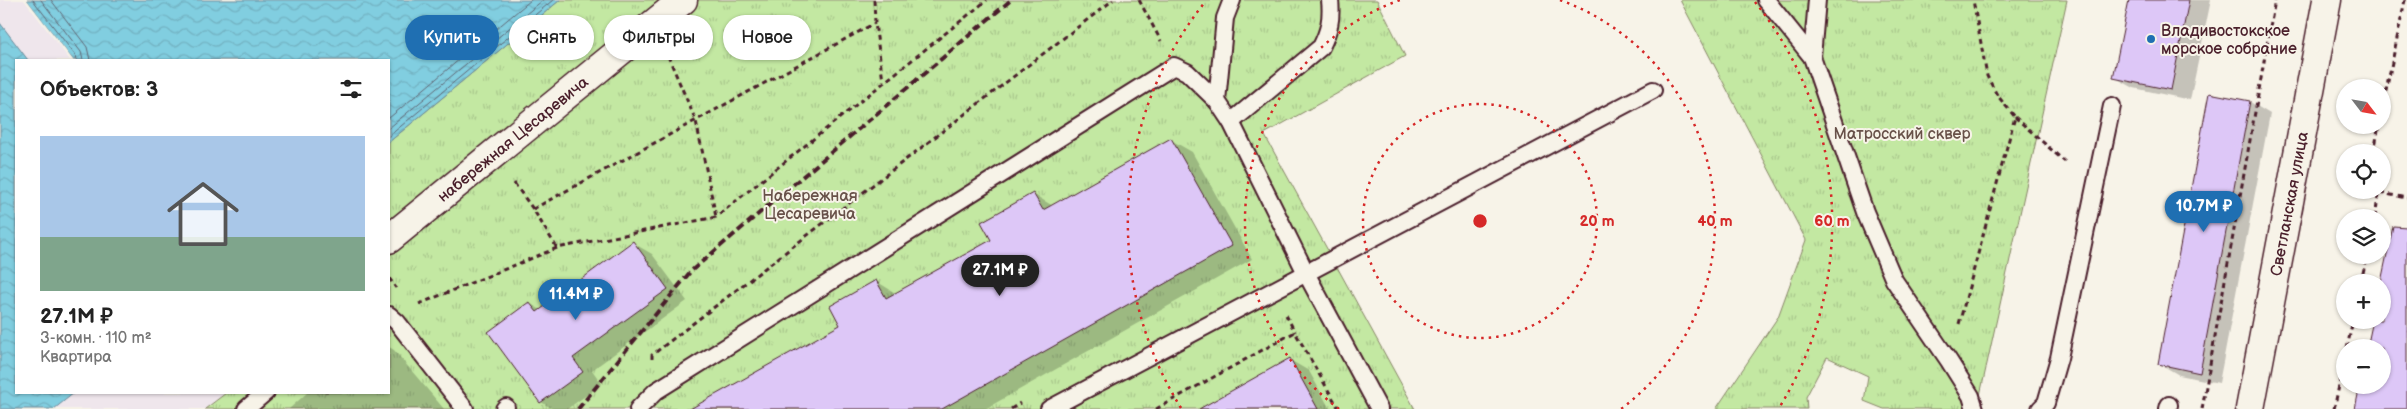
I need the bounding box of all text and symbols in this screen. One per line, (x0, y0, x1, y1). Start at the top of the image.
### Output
chip: Купить (405, 15, 499, 60)
chip: Снять (509, 15, 594, 60)
chip: Фильтры (604, 15, 713, 60)
chip: Новое (723, 15, 811, 60)
place label: Владивостокское морское собрание (2161, 22, 2297, 59)
marker: Владивостокское морское собрание (2145, 33, 2157, 45)
street label: набережная Цесаревича (434, 73, 593, 207)
icon: filters (337, 75, 365, 103)
text: Объектов: 3 (40, 77, 158, 102)
north arrow (2336, 79, 2391, 134)
map controls (2336, 79, 2391, 394)
park label: Матросский сквер (1834, 125, 1970, 144)
street label: Светланская улица (2267, 130, 2313, 278)
button: locate (2336, 144, 2391, 199)
icon: home (158, 169, 248, 259)
park label: Набережная Цесаревича (762, 187, 858, 224)
pin: 10.7M ₽ (2158, 190, 2250, 233)
text: 10.7M ₽ (2176, 197, 2232, 216)
button: layers (2336, 209, 2391, 264)
centre of rings (1471, 212, 1489, 230)
text: 20 m (1580, 212, 1615, 231)
text: 40 m (1697, 212, 1733, 231)
text: 60 m (1814, 212, 1850, 231)
pin: 27.1M ₽ (954, 254, 1046, 297)
text: 27.1M ₽ (972, 261, 1028, 280)
button: + (2336, 274, 2391, 329)
pin: 11.4M ₽ (530, 278, 622, 321)
text: 11.4M ₽ (549, 285, 603, 304)
text: 27.1M ₽ (40, 304, 113, 329)
text: 3-комн. · 110 m² (40, 329, 152, 348)
button: − (2336, 339, 2391, 394)
text: Квартира (40, 348, 112, 367)

